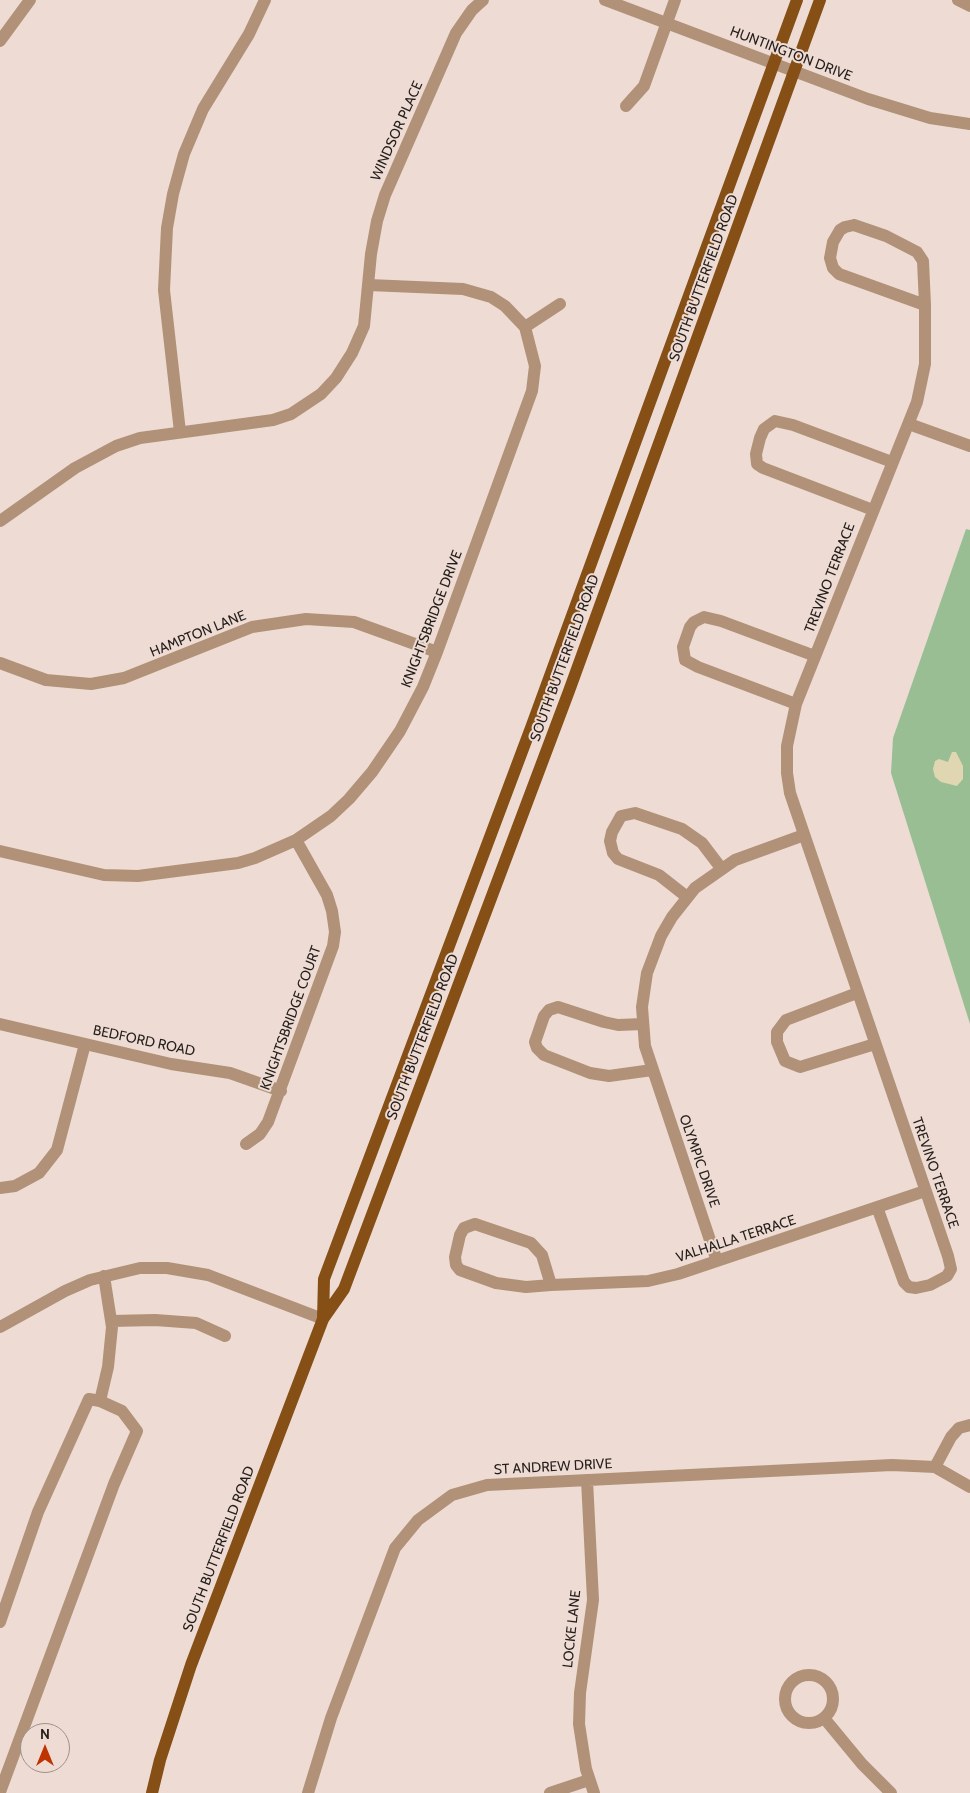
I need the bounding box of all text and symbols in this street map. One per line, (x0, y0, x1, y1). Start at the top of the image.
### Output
street label: HUNTINGTON DRIVE (728, 23, 854, 85)
street label: WINDSOR PLACE (368, 79, 426, 183)
street label: SOUTH BUTTERFIELD ROAD (666, 192, 742, 364)
street label: TREVINO TERRACE (801, 521, 859, 635)
street label: KNIGHTSBRIDGE DRIVE (398, 548, 466, 690)
street label: SOUTH BUTTERFIELD ROAD (527, 572, 603, 744)
street label: HAMPTON LANE (148, 607, 248, 661)
street label: KNIGHTSBRIDGE COURT (257, 944, 325, 1092)
street label: SOUTH BUTTERFIELD ROAD (384, 952, 462, 1122)
street label: BEDFORD ROAD (91, 1022, 197, 1060)
street label: OLYMPIC DRIVE (675, 1112, 723, 1210)
street label: TREVINO TERRACE (908, 1115, 962, 1231)
street label: VALHALLA TERRACE (674, 1212, 798, 1266)
street label: ST ANDREW DRIVE (493, 1456, 613, 1478)
street label: SOUTH BUTTERFIELD ROAD (180, 1464, 258, 1634)
street label: LOCKE LANE (560, 1589, 584, 1669)
north arrow (20, 1723, 70, 1773)
text: N (40, 1725, 50, 1743)

